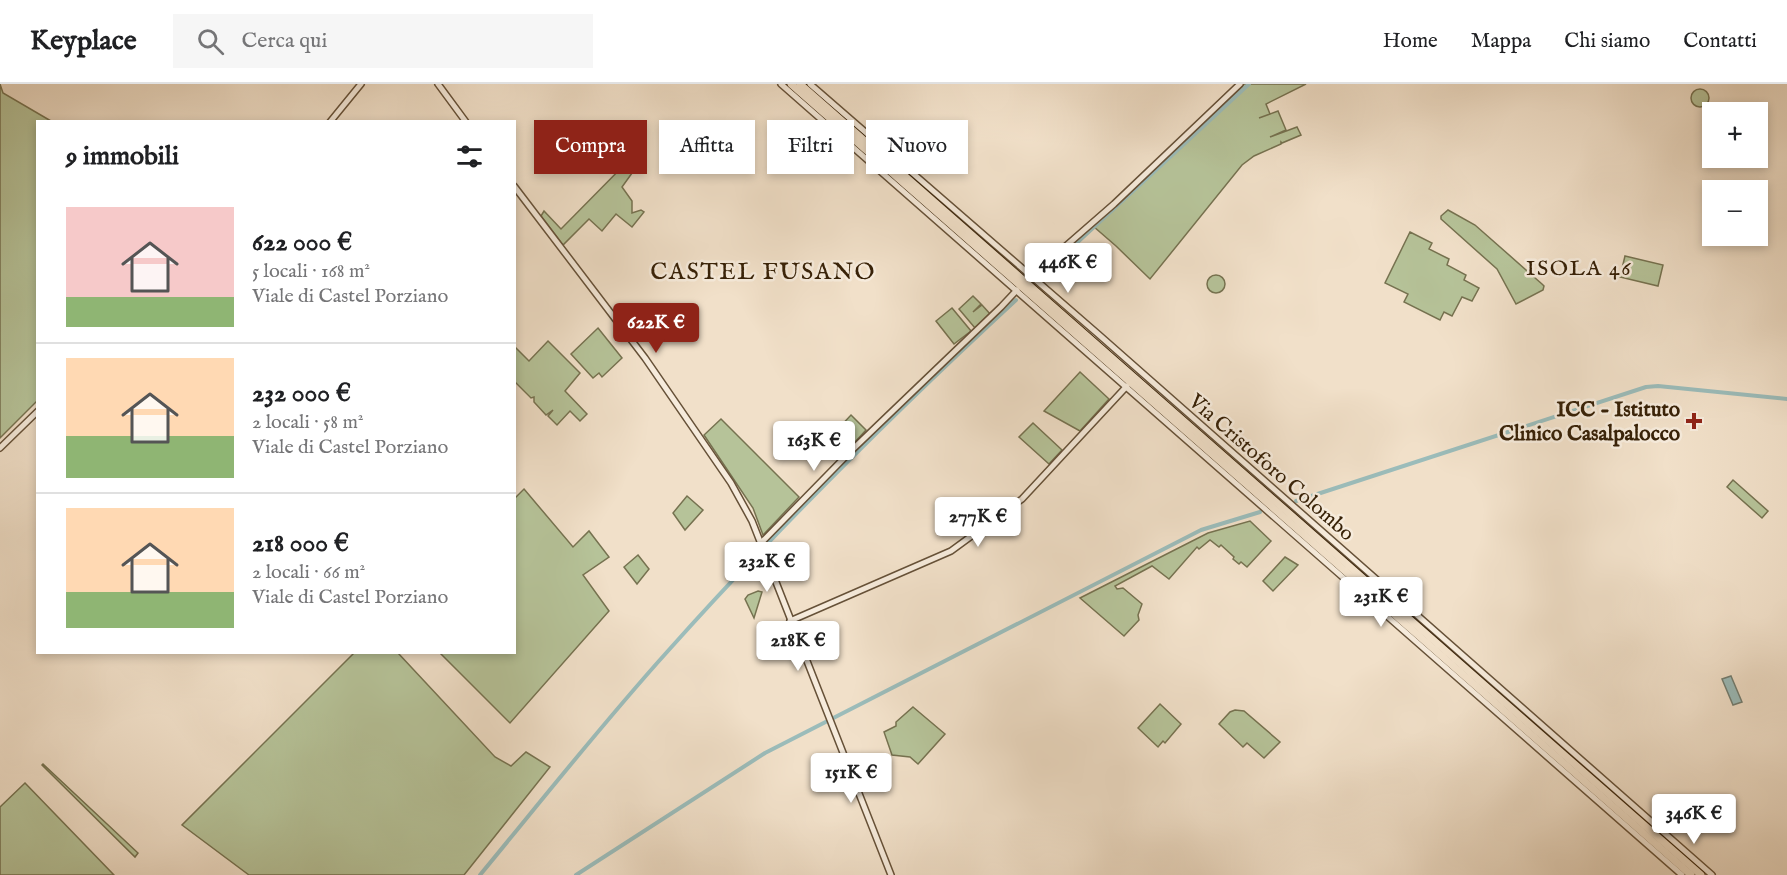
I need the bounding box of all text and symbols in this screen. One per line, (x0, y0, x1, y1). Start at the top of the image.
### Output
search box (173, 14, 593, 68)
text: Keyplace (30, 24, 137, 59)
icon: search (194, 25, 227, 58)
text: Cerca qui (242, 27, 327, 55)
text: Home (1383, 28, 1438, 55)
text: Mappa (1471, 28, 1531, 55)
text: Chi siamo (1564, 28, 1650, 55)
text: Contatti (1683, 28, 1757, 55)
map controls (1702, 102, 1768, 246)
button: + (1702, 102, 1768, 168)
chip: Compra (534, 120, 647, 174)
chip: Affitta (659, 120, 755, 174)
chip: Filtri (767, 120, 854, 174)
chip: Nuovo (866, 120, 968, 174)
text: 9 immobili (66, 140, 179, 173)
icon: filters (453, 140, 486, 173)
button: − (1702, 180, 1768, 246)
text: 622 000 € (252, 226, 352, 259)
icon: home (114, 231, 186, 303)
pin: 446K € (1019, 243, 1117, 294)
text: 446K € (1039, 250, 1097, 275)
district label: ISOLA 46 (1526, 255, 1632, 283)
district label: CASTEL FUSANO (650, 257, 876, 288)
text: 5 locali · 168 m² (252, 259, 370, 284)
text: Viale di Castel Porziano (252, 284, 448, 309)
pin: 622K € (607, 303, 705, 354)
text: 622K € (627, 310, 685, 335)
text: 232 000 € (252, 377, 351, 410)
icon: home (114, 382, 186, 454)
street label: Via Cristoforo Colombo (1182, 388, 1360, 548)
place label: ICC - Istituto Clinico Casalpalocco (1499, 397, 1681, 448)
text: 2 locali · 58 m² (252, 410, 364, 435)
marker: ICC - Istituto Clinico Casalpalocco (1685, 412, 1703, 430)
pin: 163K € (765, 421, 863, 472)
text: 163K € (787, 428, 841, 453)
text: Viale di Castel Porziano (252, 435, 448, 460)
pin: 277K € (929, 497, 1027, 548)
text: 277K € (949, 504, 1007, 529)
text: 218 000 € (252, 527, 349, 560)
icon: home (114, 532, 186, 604)
pin: 232K € (718, 542, 816, 593)
text: 232K € (739, 549, 795, 574)
text: 2 locali · 66 m² (252, 560, 365, 585)
pin: 231K € (1332, 577, 1430, 628)
text: 231K € (1354, 584, 1408, 609)
text: Viale di Castel Porziano (252, 585, 448, 610)
pin: 218K € (749, 621, 847, 672)
text: 218K € (770, 628, 826, 653)
pin: 151K € (802, 753, 900, 804)
text: 151K € (825, 760, 877, 785)
pin: 346K € (1645, 794, 1743, 845)
text: 346K € (1666, 801, 1722, 826)

